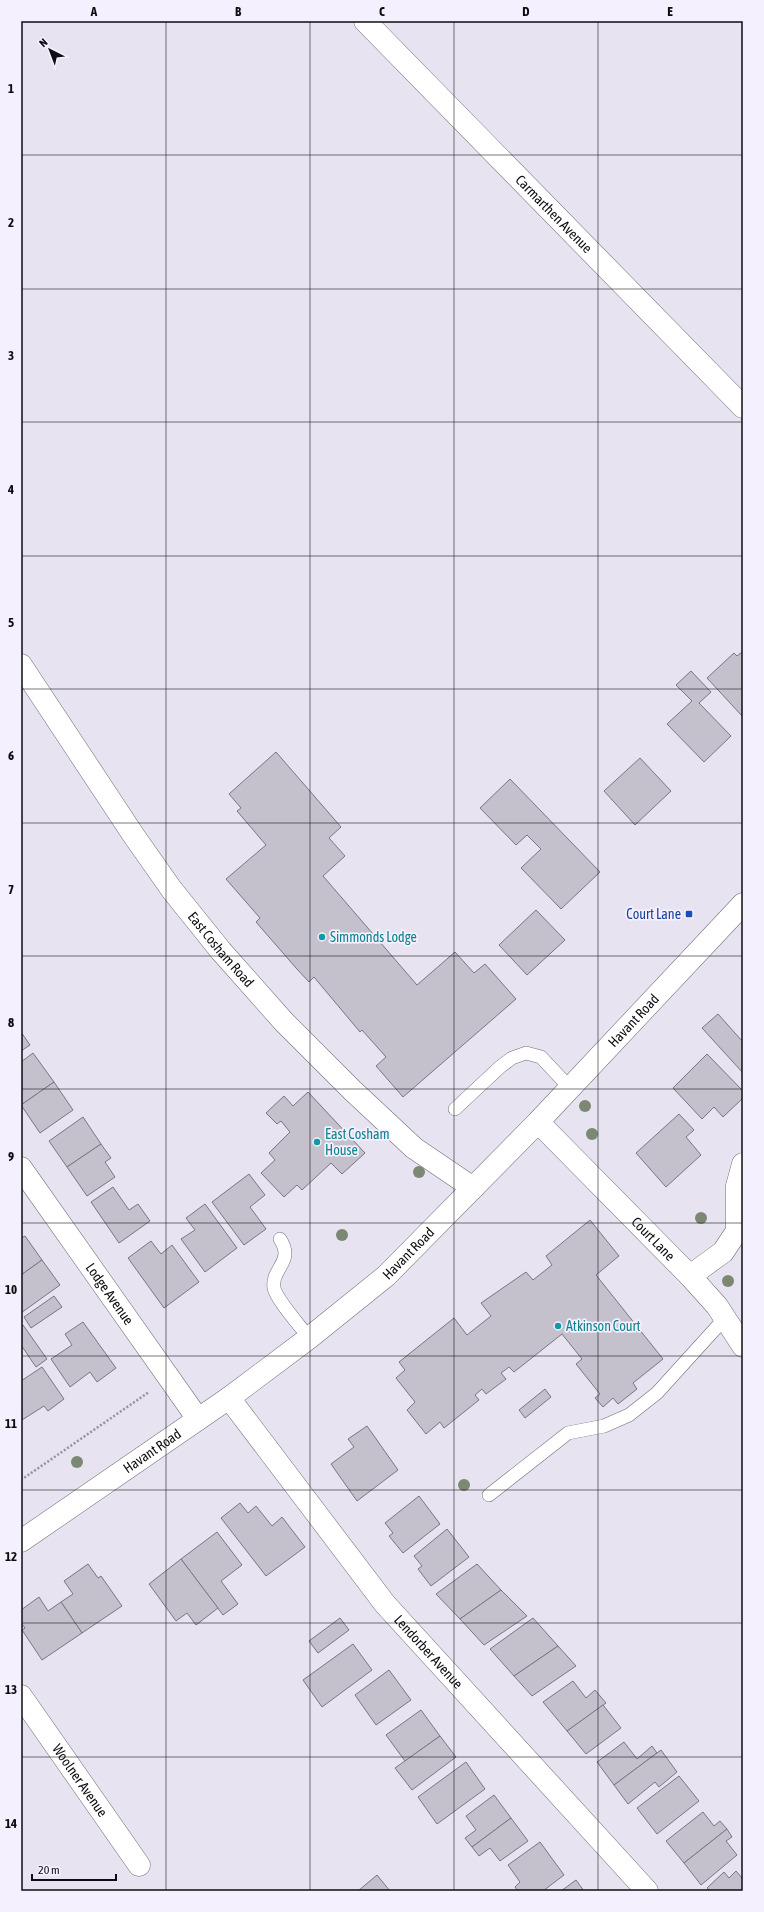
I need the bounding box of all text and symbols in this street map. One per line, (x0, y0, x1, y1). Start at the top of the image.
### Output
text: A (90, 4, 98, 19)
text: B (235, 4, 242, 19)
text: C (379, 4, 385, 19)
text: D (522, 4, 530, 19)
text: E (667, 4, 673, 19)
north arrow (30, 30, 70, 70)
text: N (37, 36, 50, 49)
text: 1 (8, 81, 14, 96)
street label: Carmarthen Avenue (512, 172, 595, 256)
text: 2 (8, 215, 14, 230)
text: 3 (8, 348, 14, 363)
text: 4 (7, 482, 14, 497)
text: 5 (8, 615, 14, 630)
text: 6 (8, 748, 14, 763)
text: 7 (8, 882, 14, 897)
place label: Court Lane (626, 906, 681, 922)
street label: East Cosham Road (185, 909, 257, 990)
marker: Court Lane (684, 909, 694, 919)
place label: Simmonds Lodge (330, 929, 417, 945)
marker: Simmonds Lodge (317, 932, 327, 942)
street label: Havant Road (605, 991, 662, 1050)
text: 8 (8, 1015, 14, 1030)
place label: East Cosham House (325, 1126, 390, 1158)
marker: East Cosham House (312, 1137, 322, 1147)
text: 9 (8, 1149, 14, 1164)
street label: Court Lane (628, 1214, 678, 1264)
street label: Havant Road (379, 1224, 437, 1283)
street label: Lodge Avenue (83, 1260, 137, 1328)
text: 10 (5, 1282, 17, 1297)
place label: Atkinson Court (566, 1318, 641, 1334)
marker: Atkinson Court (553, 1321, 563, 1331)
text: 11 (5, 1416, 17, 1431)
street label: Havant Road (120, 1426, 184, 1476)
text: 12 (5, 1549, 17, 1564)
street label: Lendorber Avenue (391, 1612, 466, 1692)
text: 13 (5, 1682, 17, 1697)
street label: Woolner Avenue (49, 1741, 111, 1820)
text: 14 (5, 1816, 17, 1831)
scale bar (32, 1856, 116, 1882)
text: 20 m (38, 1863, 60, 1877)

